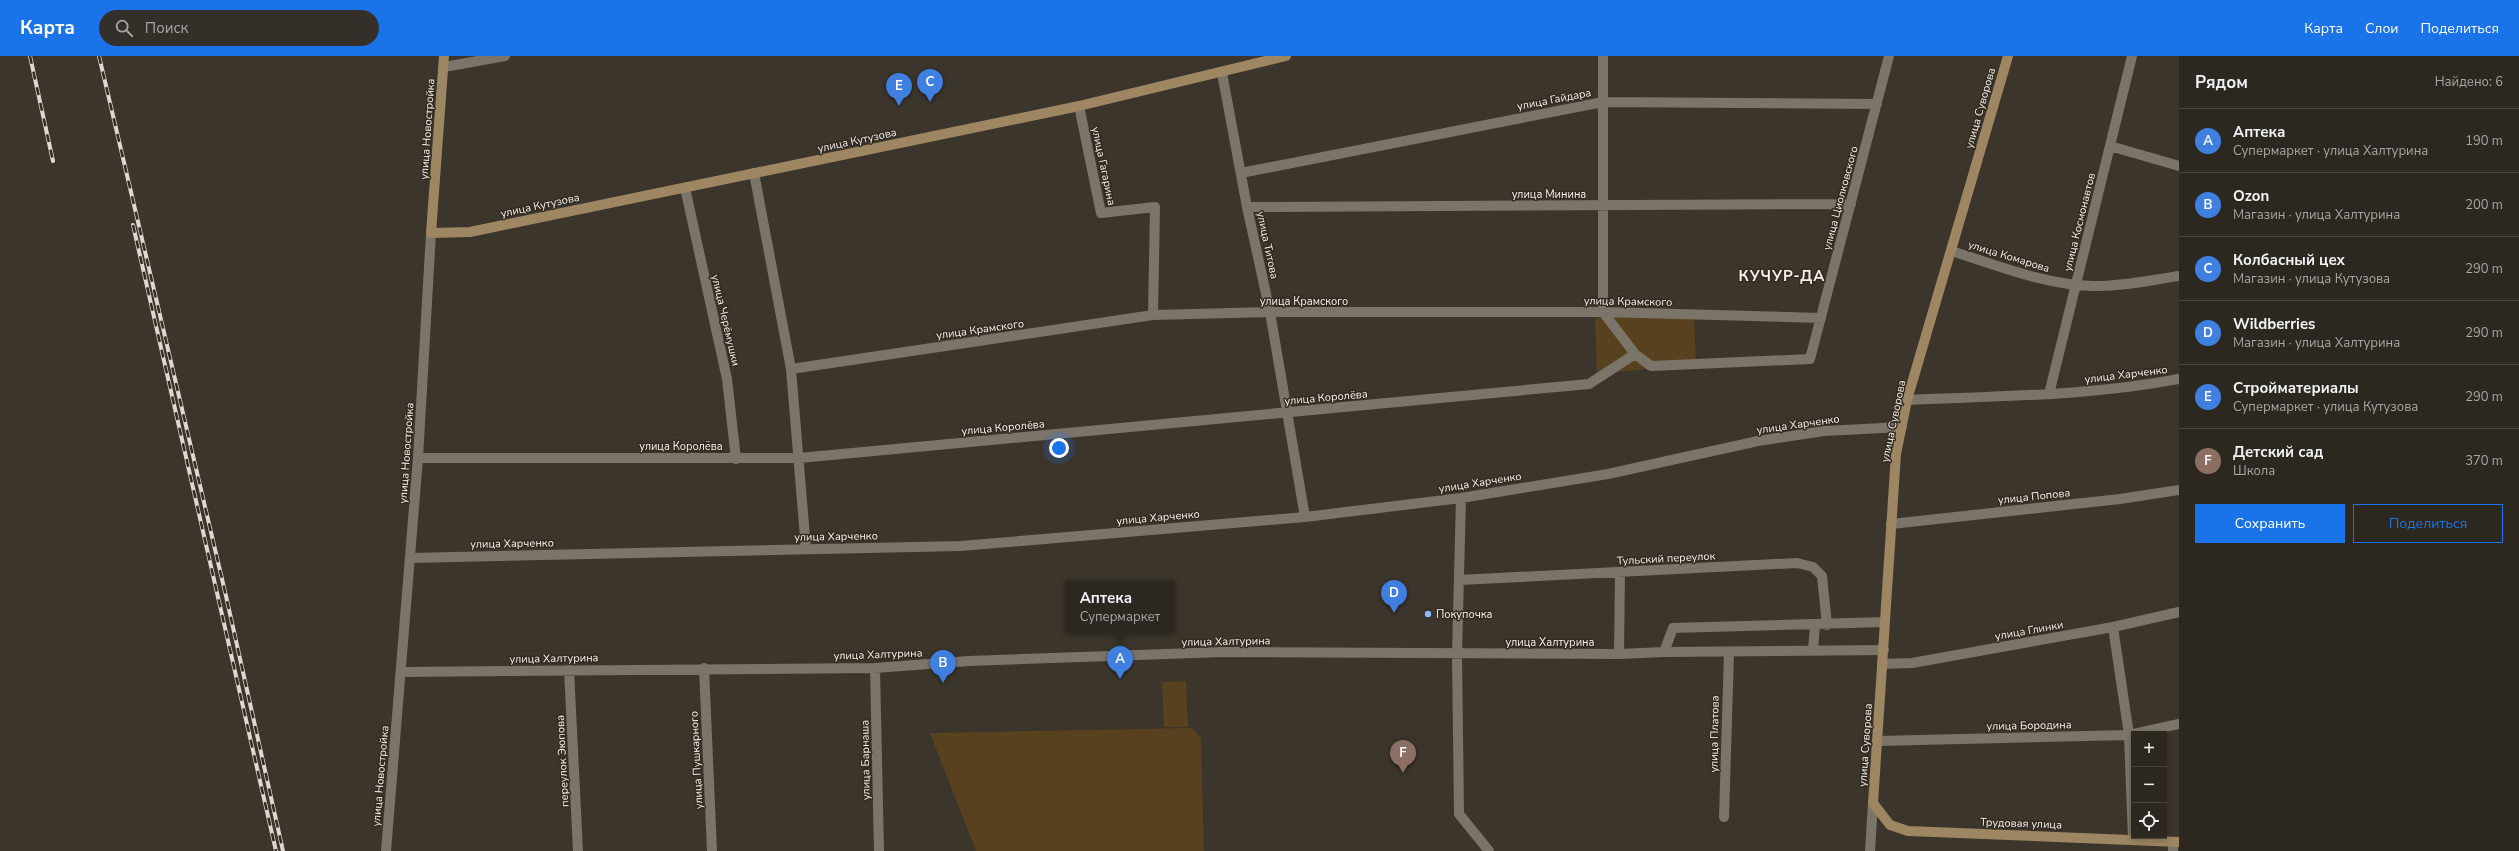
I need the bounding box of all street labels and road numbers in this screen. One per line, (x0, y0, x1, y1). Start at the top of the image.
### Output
street label: улица Суворова (1962, 66, 1999, 150)
street label: улица Новостройка (416, 78, 439, 180)
street label: улица Гайдара (1516, 85, 1593, 114)
street label: улица Кутузова (816, 125, 898, 156)
street label: улица Гагарина (1088, 125, 1119, 207)
street label: улица Циолковского (1819, 144, 1862, 252)
street label: улица Космонавтов (2060, 171, 2099, 273)
street label: улица Минина (1512, 187, 1586, 202)
street label: улица Кутузова (499, 190, 581, 221)
street label: улица Титова (1253, 210, 1282, 280)
street label: улица Комарова (1966, 237, 2052, 276)
street label: улица Черёмушки (708, 273, 743, 367)
street label: улица Крамского (1584, 293, 1672, 310)
street label: улица Крамского (1260, 294, 1348, 309)
street label: улица Крамского (935, 316, 1025, 343)
street label: улица Харченко (2084, 362, 2168, 387)
street label: улица Суворова (1877, 379, 1910, 463)
street label: улица Королёва (1284, 386, 1368, 409)
street label: улица Новостройка (395, 402, 418, 504)
street label: улица Харченко (1756, 411, 1841, 438)
street label: улица Королёва (961, 416, 1045, 439)
street label: улица Королёва (639, 439, 723, 454)
street label: улица Харченко (1438, 469, 1523, 496)
street label: улица Попова (1997, 485, 2071, 508)
street label: улица Харченко (1116, 506, 1200, 529)
street label: улица Харченко (794, 528, 878, 545)
street label: улица Харченко (470, 535, 554, 552)
street label: Тульский переулок (1616, 548, 1716, 569)
street label: улица Глинки (1994, 617, 2065, 644)
street label: улица Халтурина (1181, 633, 1271, 650)
street label: улица Халтурина (1506, 635, 1595, 650)
street label: улица Халтурина (833, 645, 923, 664)
street label: улица Халтурина (509, 650, 599, 667)
street label: улица Платова (1706, 695, 1723, 773)
street label: улица Суворова (1855, 703, 1876, 787)
street label: улица Пушкарного (686, 710, 707, 809)
street label: переулок Эюпова (553, 715, 572, 807)
street label: улица Бородина (1986, 717, 2072, 734)
street label: улица Барнаша (857, 720, 874, 800)
street label: улица Новостройка (369, 725, 392, 827)
street label: Трудовая улица (1980, 815, 2062, 832)

